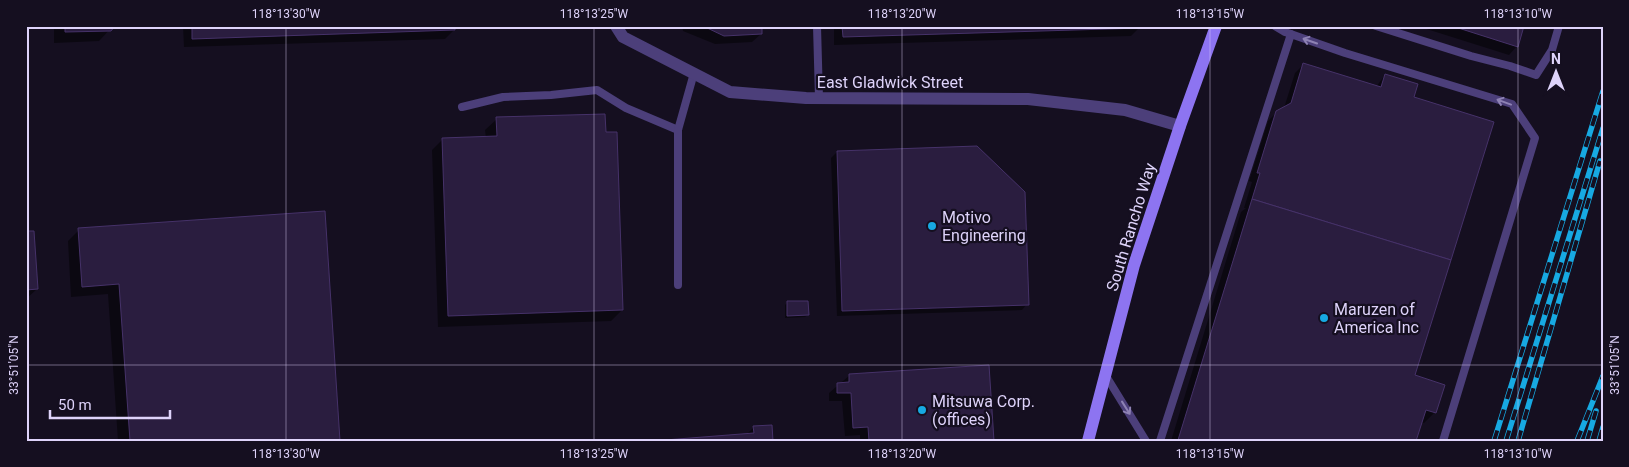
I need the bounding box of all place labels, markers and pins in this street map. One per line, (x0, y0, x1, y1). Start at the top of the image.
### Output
place label: Motivo Engineering (942, 208, 1026, 245)
marker: Motivo Engineering (926, 220, 938, 232)
place label: Maruzen of America Inc (1334, 300, 1419, 337)
marker: Maruzen of America Inc (1318, 312, 1330, 324)
place label: Mitsuwa Corp. (offices) (932, 392, 1035, 429)
marker: Mitsuwa Corp. (offices) (916, 404, 928, 416)

